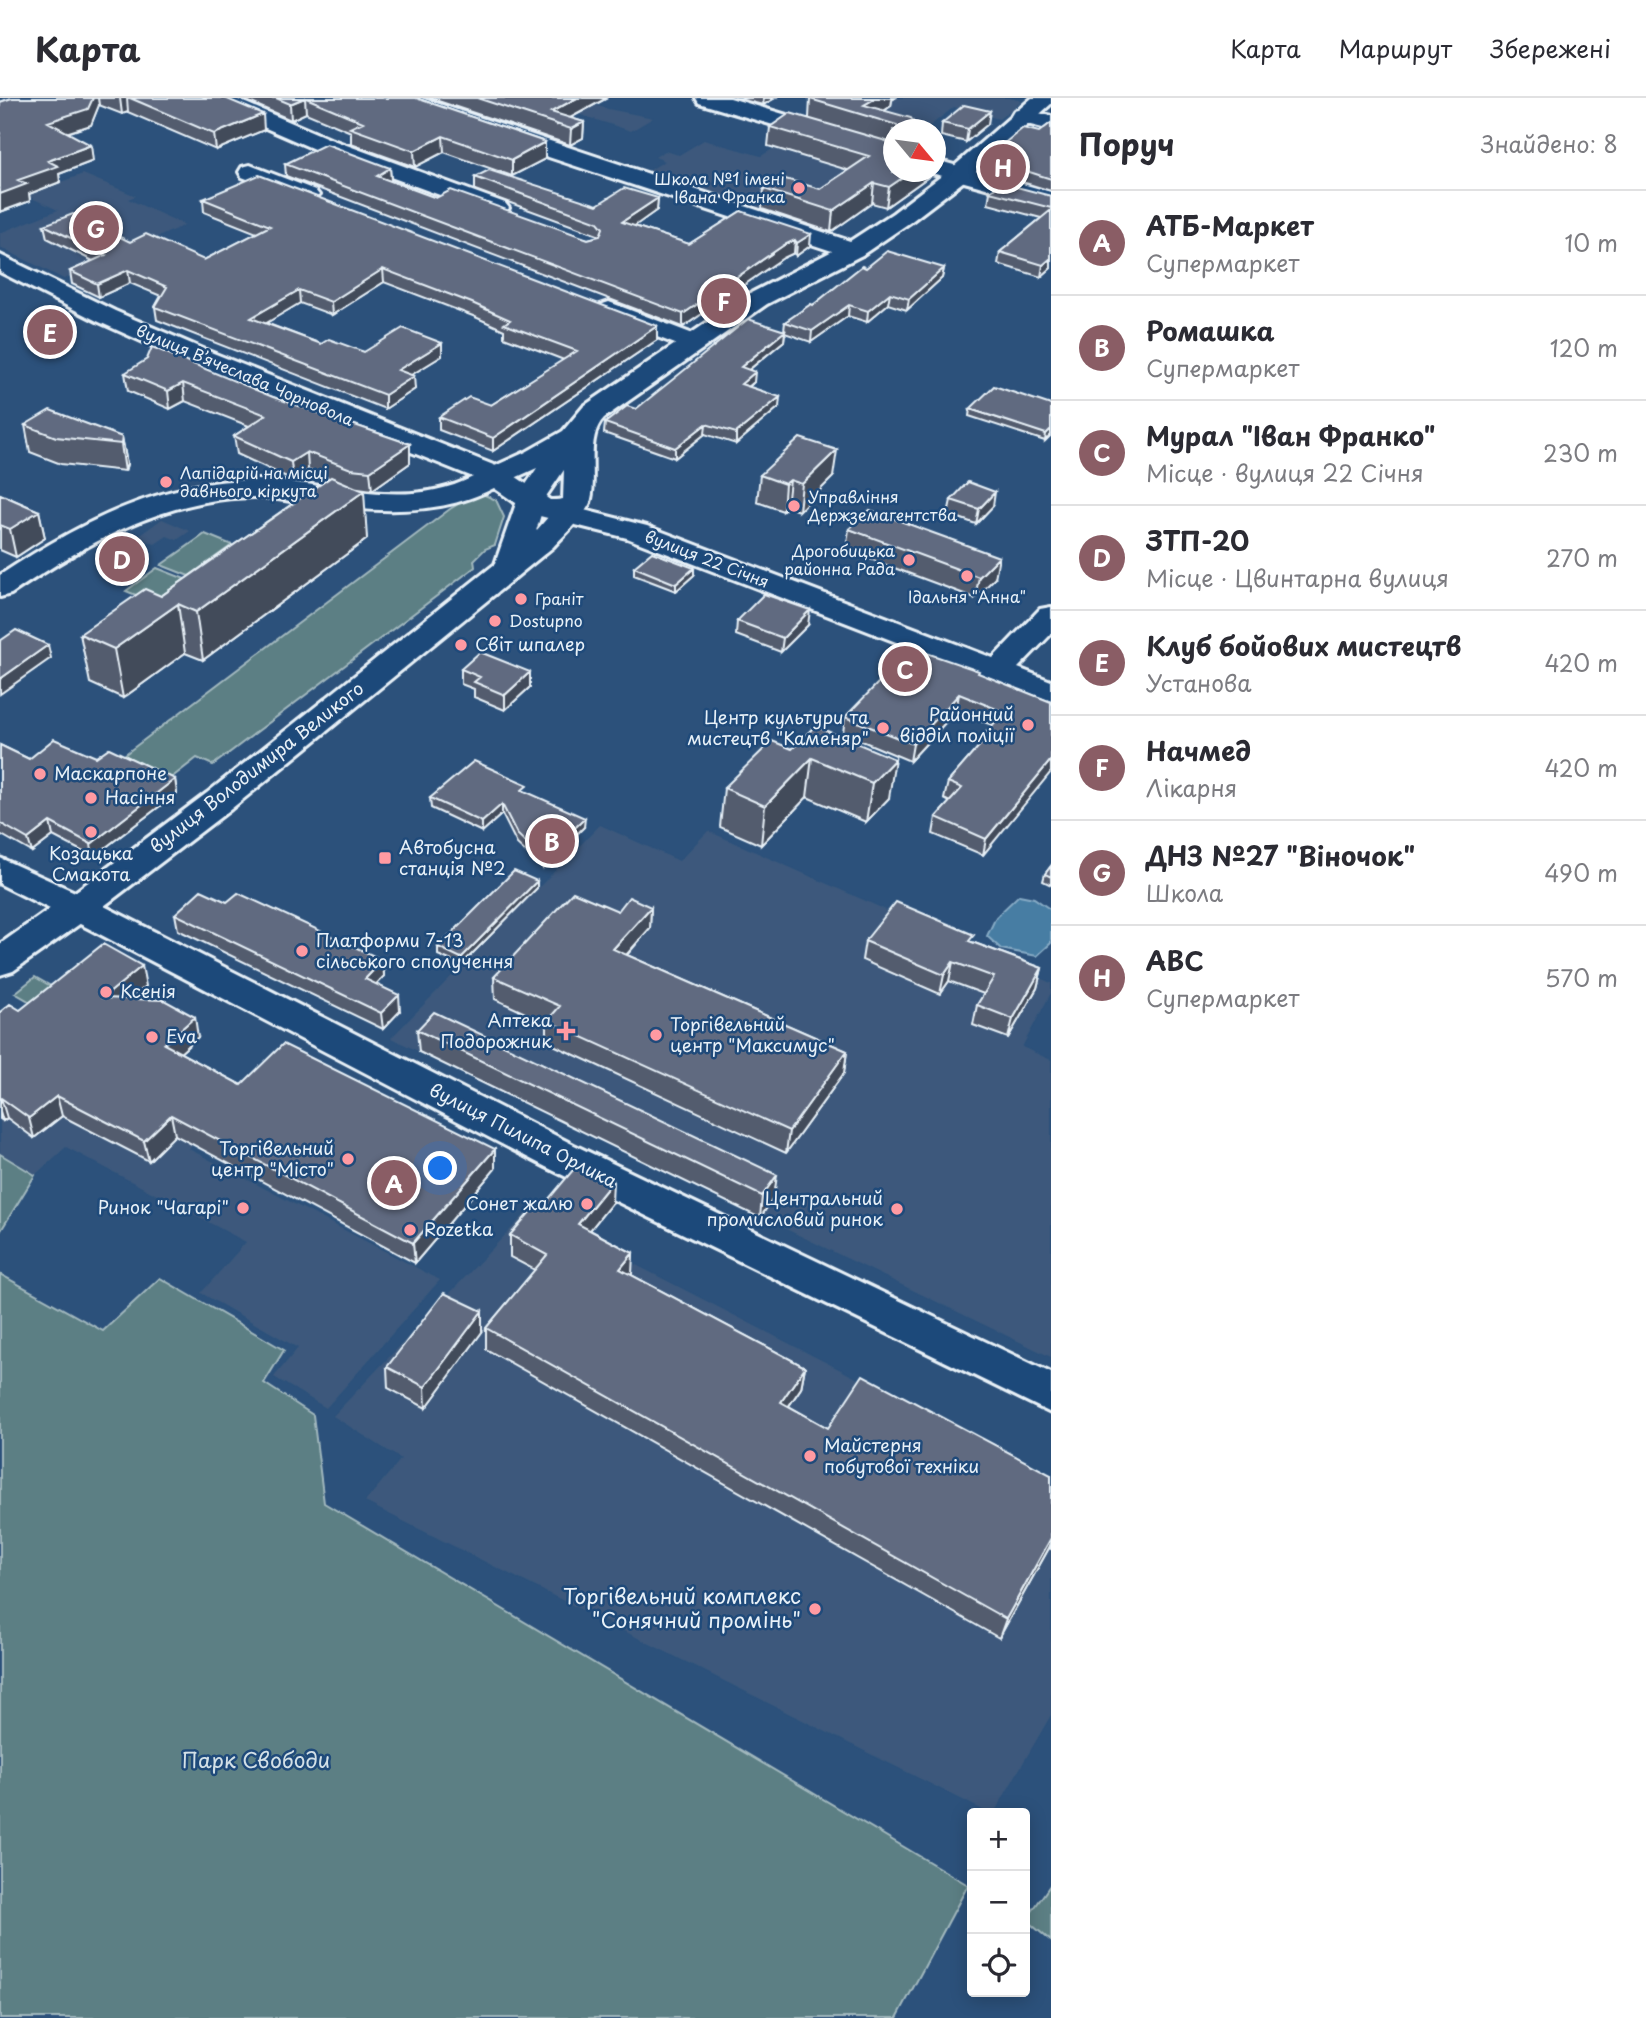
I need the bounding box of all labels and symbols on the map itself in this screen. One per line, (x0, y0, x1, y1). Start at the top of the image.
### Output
north arrow (883, 119, 946, 182)
pin: H (980, 141, 1026, 193)
place label: Школа №1 імені Івана Франка (654, 166, 785, 208)
marker: Школа №1 імені Івана Франка (791, 180, 807, 196)
pin: G (73, 202, 119, 254)
pin: F (701, 275, 747, 327)
pin: E (27, 306, 73, 358)
street label: вулиця Вʼячеслава Чорновола (133, 317, 358, 431)
place label: Лапідарій на місці давнього кіркута (180, 460, 328, 502)
marker: Лапідарій на місці давнього кіркута (158, 474, 174, 490)
place label: Управління Держземагентства (807, 484, 957, 526)
marker: Управління Держземагентства (786, 498, 802, 514)
street label: вулиця 22 Січня (642, 523, 773, 593)
pin: D (99, 533, 145, 585)
place label: Дрогобицька районна Рада (784, 538, 895, 580)
marker: Дрогобицька районна Рада (901, 552, 917, 568)
marker: Ідальня "Анна" (959, 568, 975, 584)
place label: Ідальня "Анна" (908, 584, 1026, 608)
place label: Граніт (535, 586, 584, 610)
marker: Граніт (513, 591, 529, 607)
place label: Dostupno (509, 608, 583, 632)
marker: Dostupno (487, 613, 503, 629)
place label: Світ шпалер (475, 630, 585, 657)
marker: Світ шпалер (453, 637, 469, 653)
pin: C (882, 643, 928, 695)
street label: вулиця Володимира Великого (143, 675, 369, 859)
place label: Районний відділ поліції (900, 700, 1015, 748)
place label: Центр культури та мистецтв "Каменяр" (687, 703, 869, 751)
marker: Районний відділ поліції (1020, 717, 1036, 733)
marker: Центр культури та мистецтв "Каменяр" (875, 720, 891, 736)
place label: Маскарпоне (54, 759, 167, 786)
marker: Маскарпоне (32, 766, 48, 782)
place label: Насіння (105, 783, 176, 810)
marker: Насіння (83, 790, 99, 806)
pin: B (529, 815, 575, 867)
marker: Козацька Смакота (83, 824, 99, 840)
place label: Автобусна станція №2 (399, 833, 506, 881)
place label: Козацька Смакота (49, 839, 134, 887)
marker: Автобусна станція №2 (377, 850, 393, 866)
place label: Платформи 7-13 сільського сполучення (316, 926, 513, 974)
marker: Платформи 7-13 сільського сполучення (294, 943, 310, 959)
place label: Ксенія (120, 977, 176, 1004)
marker: Ксенія (98, 984, 114, 1000)
place label: Аптека Подорожник (440, 1006, 553, 1054)
place label: Торгівельний центр "Максимус" (670, 1010, 835, 1058)
place label: Eva (166, 1022, 197, 1049)
marker: Аптека Подорожник (558, 1023, 574, 1039)
marker: Торгівельний центр "Максимус" (648, 1027, 664, 1043)
marker: Eva (144, 1029, 160, 1045)
street label: вулиця Пилипа Орлика (425, 1076, 623, 1194)
place label: Торгівельний центр "Місто" (211, 1134, 334, 1182)
marker: Торгівельний центр "Місто" (340, 1151, 356, 1167)
your location (423, 1151, 457, 1185)
pin: A (371, 1157, 417, 1209)
place label: Центральний промисловий ринок (707, 1184, 883, 1232)
place label: Сонет жалю (466, 1189, 573, 1216)
place label: Ринок "Чагарі" (98, 1193, 229, 1220)
marker: Сонет жалю (579, 1196, 595, 1212)
marker: Ринок "Чагарі" (235, 1200, 251, 1216)
marker: Центральний промисловий ринок (889, 1201, 905, 1217)
place label: Rozetka (424, 1215, 494, 1242)
marker: Rozetka (402, 1222, 418, 1238)
place label: Майстерня побутової техніки (824, 1431, 979, 1479)
marker: Майстерня побутової техніки (802, 1448, 818, 1464)
place label: Торгівельний комплекс "Сонячний промінь" (563, 1579, 801, 1635)
marker: Торгівельний комплекс "Сонячний промінь" (807, 1601, 823, 1617)
park label: Парк Свободи (182, 1743, 330, 1775)

